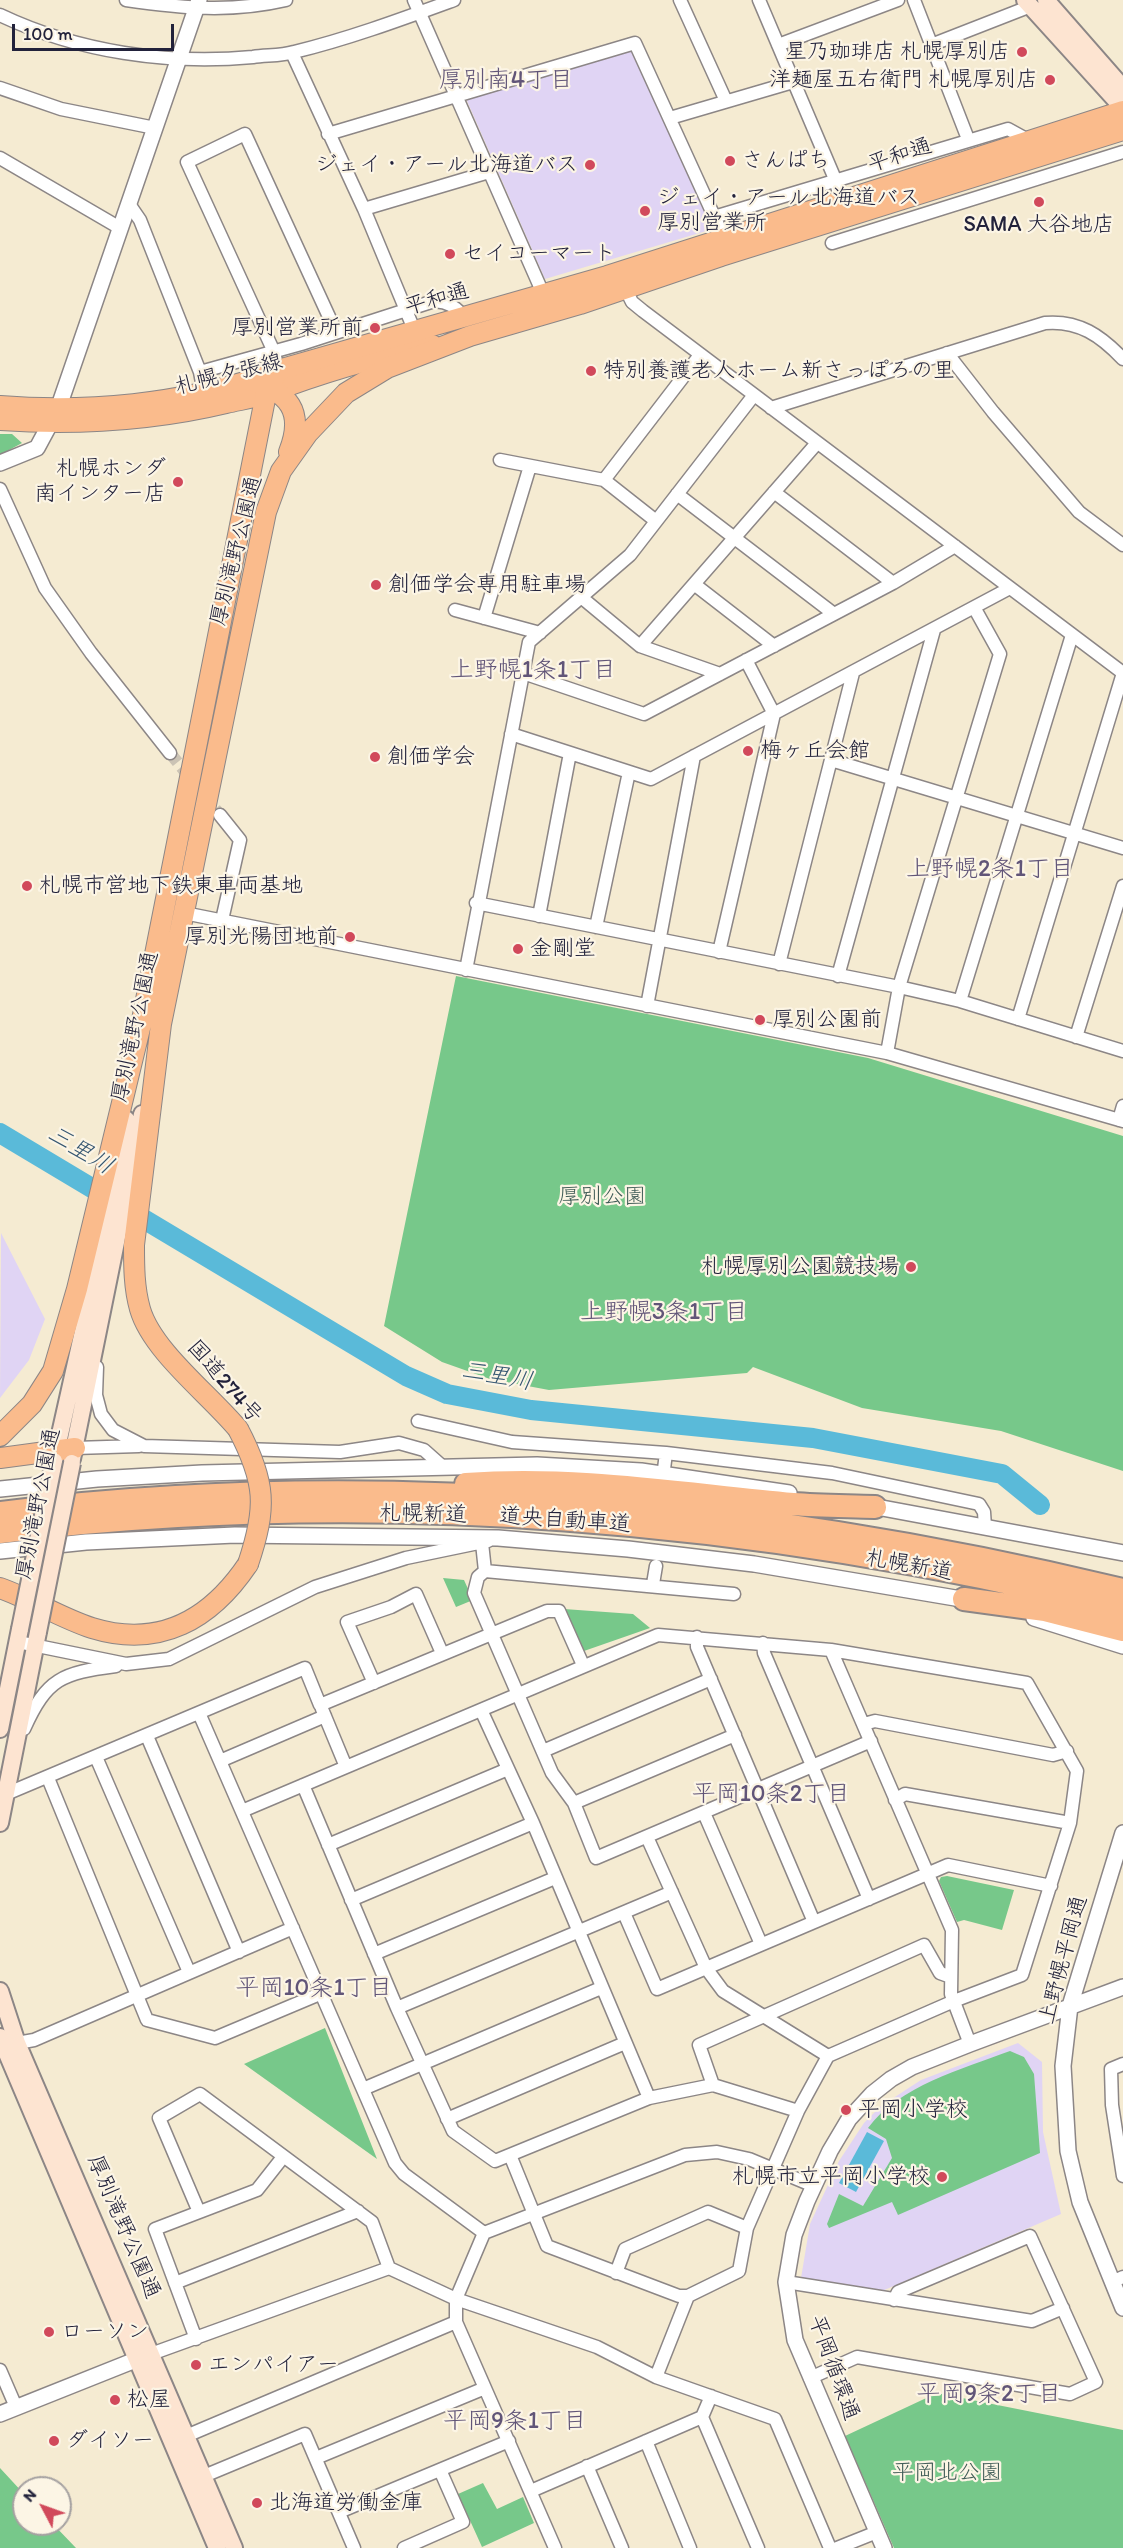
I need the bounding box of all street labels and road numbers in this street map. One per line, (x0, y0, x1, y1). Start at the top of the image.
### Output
street label: 平和通 (865, 133, 935, 179)
street label: 平和通 (402, 278, 472, 322)
street label: 札幌夕張線 (172, 349, 286, 401)
street label: 厚別滝野公園通 (206, 473, 268, 629)
street label: 厚別滝野公園通 (107, 949, 165, 1105)
street label: 国道274号 (181, 1335, 267, 1429)
street label: 厚別滝野公園通 (11, 1426, 67, 1582)
street label: 札幌新道 (379, 1501, 467, 1529)
street label: 道央自動車道 (498, 1503, 632, 1539)
street label: 札幌新道 (863, 1545, 955, 1587)
street label: 上野幌平岡通 (1034, 1893, 1094, 2027)
street label: 厚別滝野公園通 (81, 2151, 165, 2303)
street label: 平岡循環通 (802, 2312, 864, 2424)

